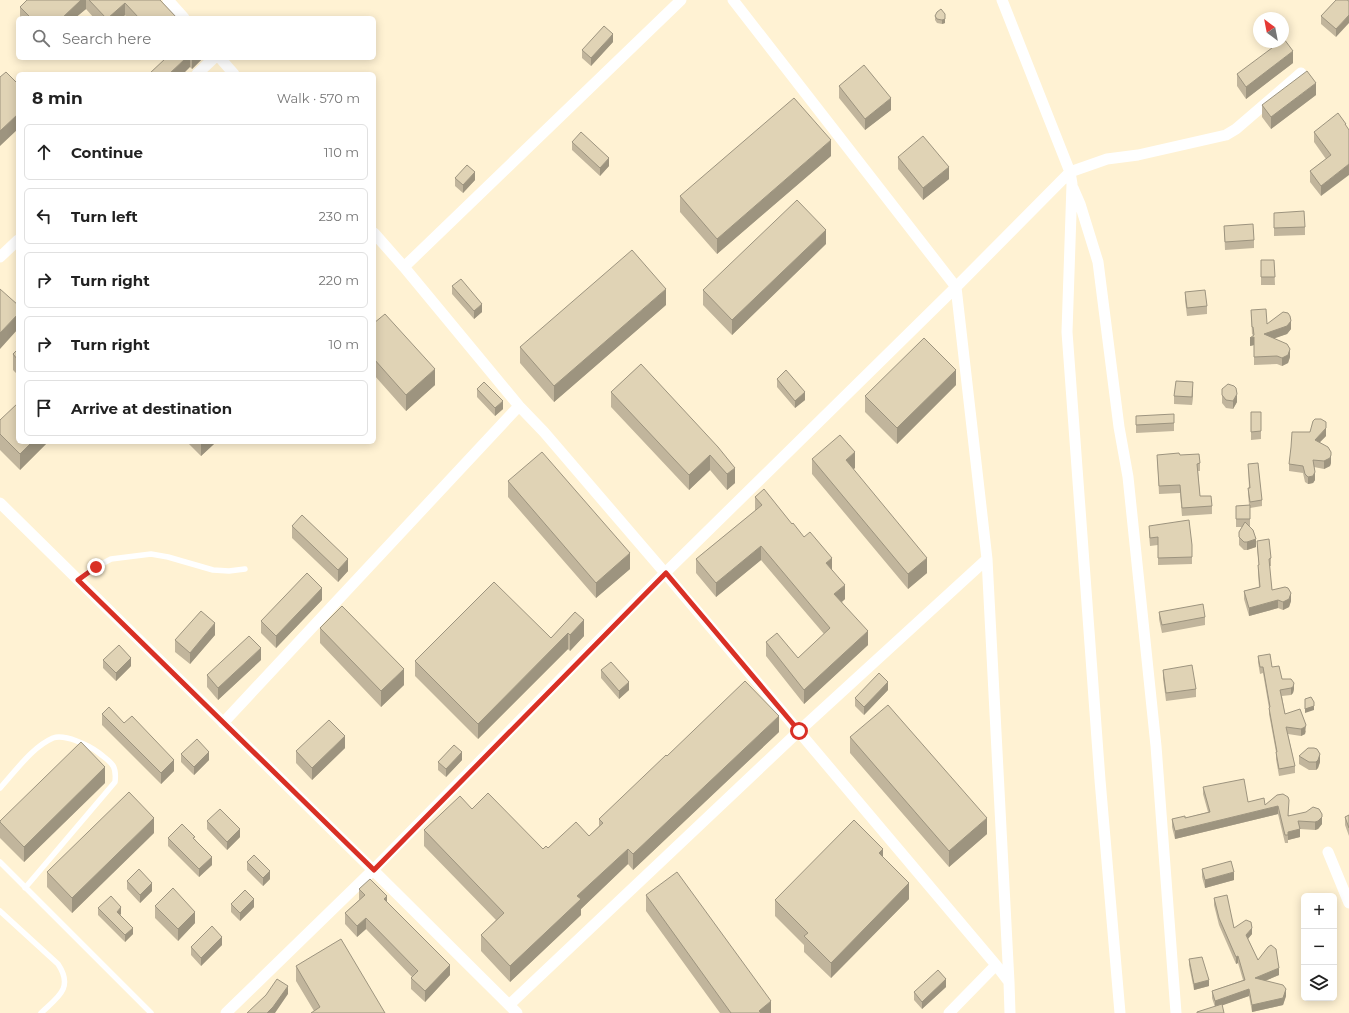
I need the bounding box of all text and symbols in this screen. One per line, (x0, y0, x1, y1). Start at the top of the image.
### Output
north arrow (1253, 12, 1289, 48)
search box (16, 16, 376, 60)
icon: search (30, 27, 52, 49)
text: Search here (62, 29, 151, 48)
text: 8 min (32, 88, 83, 108)
text: Walk · 570 m (277, 90, 360, 106)
icon: ahead (33, 141, 55, 163)
text: Continue (71, 143, 143, 162)
text: 110 m (324, 144, 359, 160)
icon: left (33, 205, 55, 227)
text: Turn left (71, 207, 138, 226)
text: 230 m (318, 208, 359, 224)
icon: right (33, 269, 55, 291)
text: Turn right (71, 271, 150, 290)
text: 220 m (318, 272, 359, 288)
icon: right (33, 333, 55, 355)
text: Turn right (71, 335, 150, 354)
text: 10 m (329, 336, 359, 352)
icon: arrive (33, 397, 55, 419)
text: Arrive at destination (71, 399, 232, 418)
route end (87, 558, 105, 576)
route start (790, 722, 808, 740)
map controls (1301, 893, 1337, 1001)
button: + (1301, 893, 1337, 929)
button: − (1301, 929, 1337, 965)
button: layers (1301, 965, 1337, 1001)

